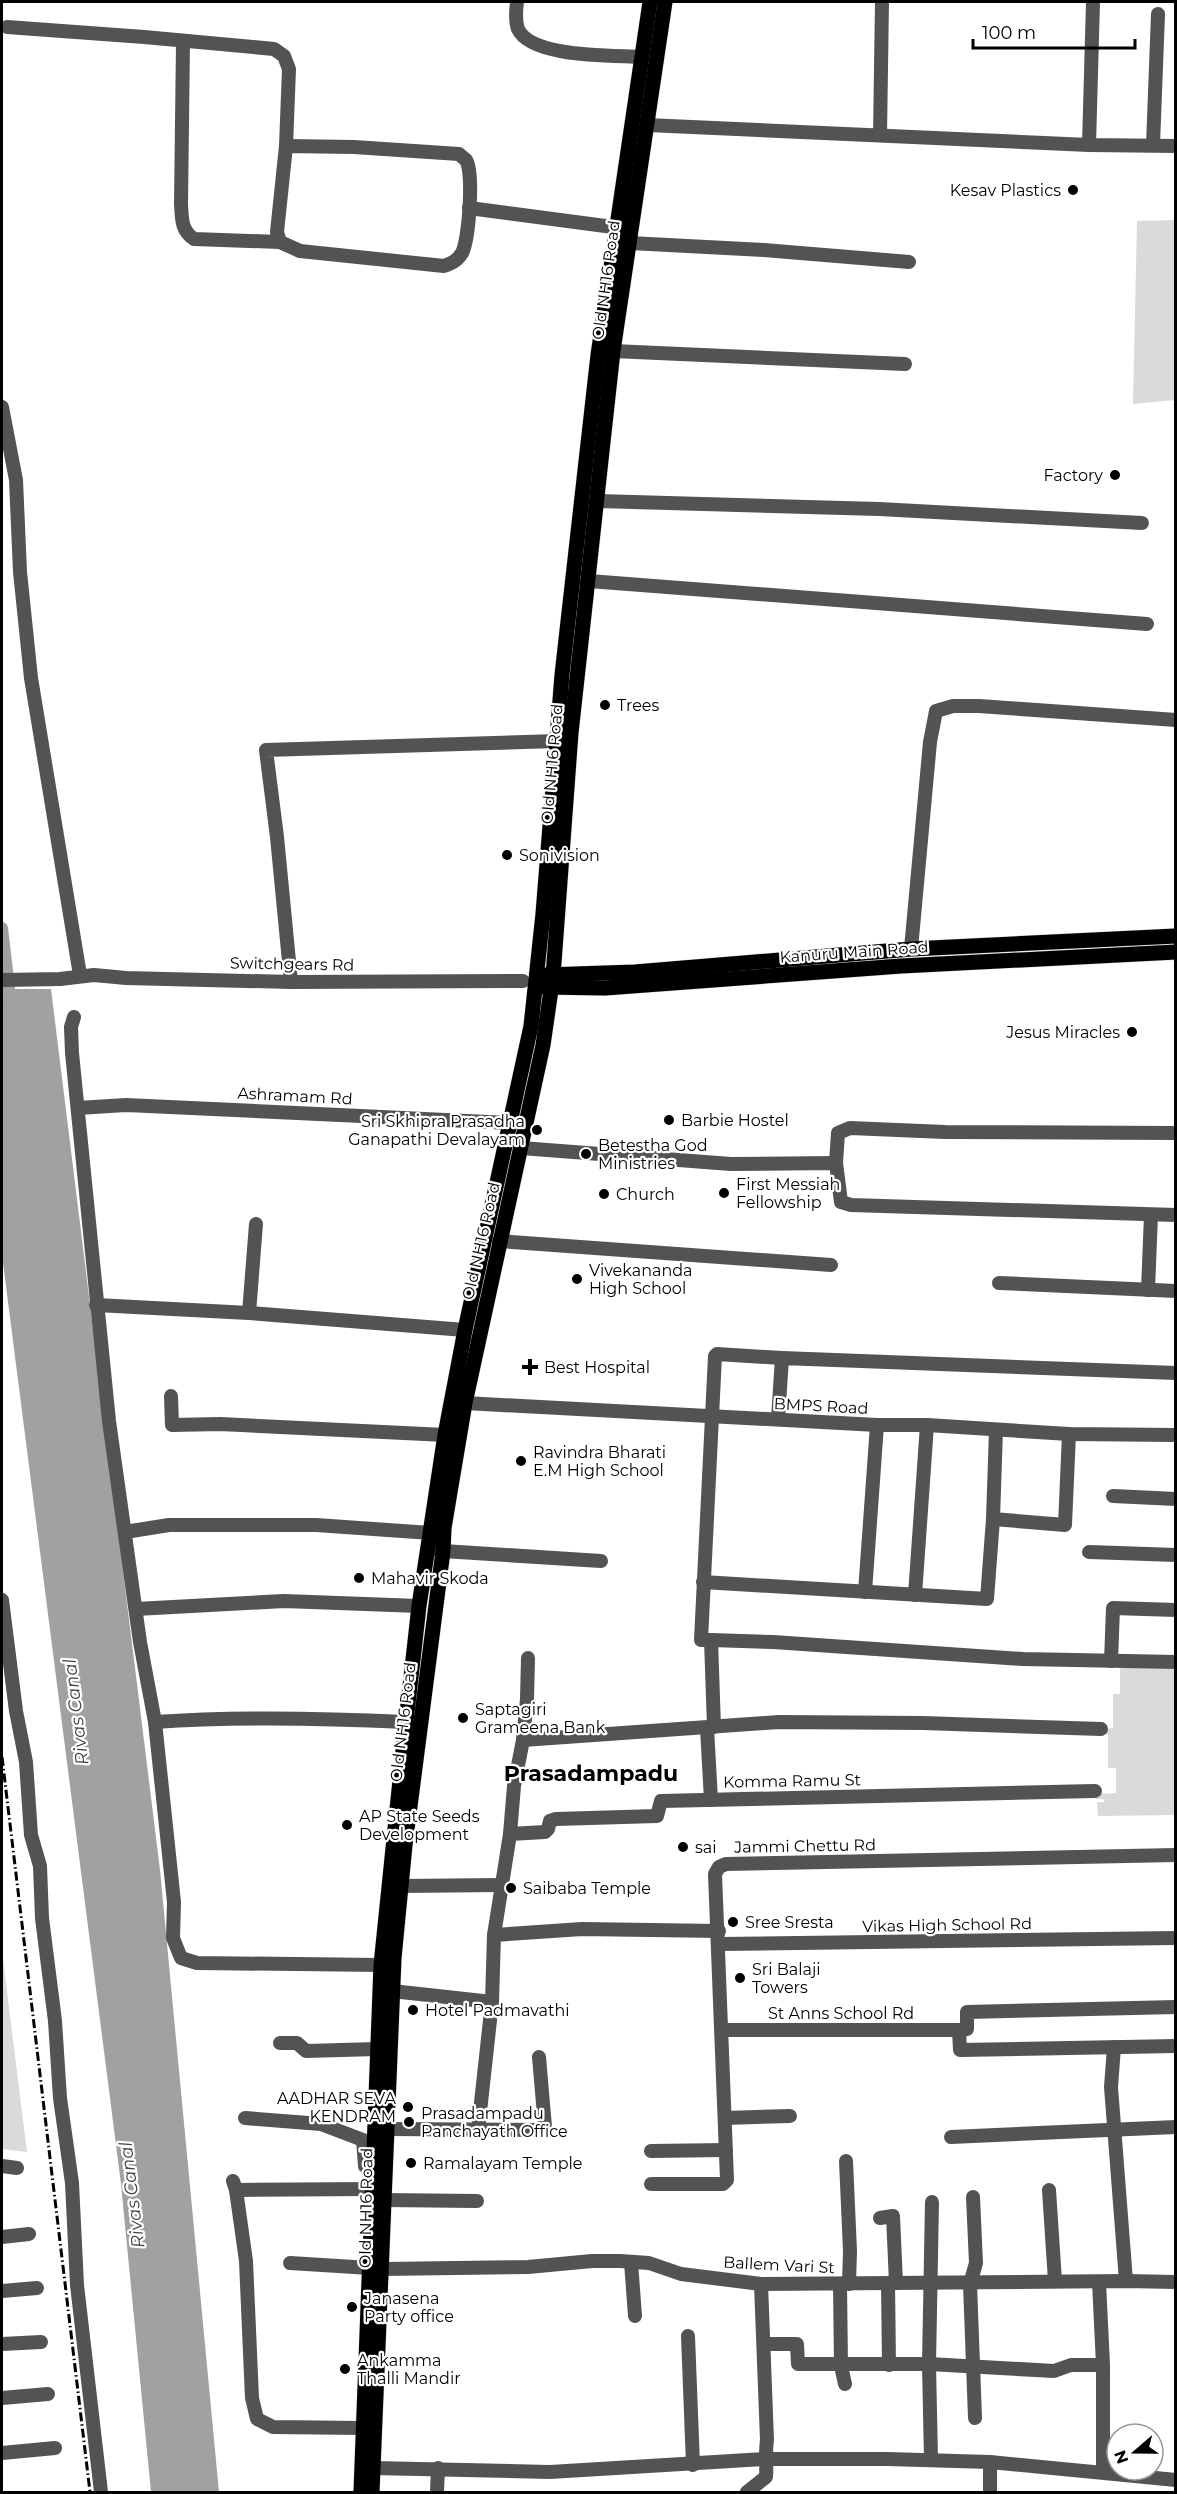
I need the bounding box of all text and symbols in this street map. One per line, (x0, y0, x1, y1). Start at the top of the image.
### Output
scale bar (973, 12, 1135, 50)
text: 100 m (982, 22, 1036, 44)
place label: Kesav Plastics (950, 181, 1061, 200)
marker: Kesav Plastics (1066, 183, 1080, 197)
street label: Old NH16 Road (588, 219, 624, 341)
place label: Factory (1043, 466, 1103, 485)
marker: Factory (1108, 468, 1122, 482)
place label: Trees (617, 696, 660, 715)
marker: Trees (598, 698, 612, 712)
street label: Old NH16 Road (537, 703, 567, 825)
place label: Sonivision (519, 846, 600, 865)
marker: Sonivision (500, 848, 514, 862)
street label: Kanuru Main Road (779, 937, 929, 967)
street label: Switchgears Rd (230, 953, 354, 975)
place label: Jesus Miracles (1005, 1023, 1120, 1042)
marker: Jesus Miracles (1125, 1025, 1139, 1039)
street label: Ashramam Rd (237, 1083, 353, 1109)
place label: Barbie Hostel (681, 1111, 789, 1130)
place label: Sri Skhipra Prasadha Ganapathi Devalayam (348, 1112, 525, 1149)
marker: Barbie Hostel (662, 1113, 676, 1127)
marker: Sri Skhipra Prasadha Ganapathi Devalayam (530, 1123, 544, 1137)
place label: Betestha God Ministries (598, 1136, 708, 1173)
marker: Betestha God Ministries (579, 1147, 593, 1161)
place label: First Messiah Fellowship (736, 1175, 840, 1212)
street label: Old NH16 Road (458, 1180, 504, 1302)
place label: Church (616, 1185, 675, 1204)
marker: First Messiah Fellowship (717, 1186, 731, 1200)
marker: Church (597, 1187, 611, 1201)
place label: Vivekananda High School (589, 1261, 693, 1298)
marker: Vivekananda High School (570, 1272, 584, 1286)
marker: Best Hospital (521, 1358, 539, 1376)
place label: Best Hospital (544, 1358, 650, 1377)
street label: BMPS Road (773, 1394, 869, 1418)
place label: Ravindra Bharati E.M High School (533, 1443, 666, 1480)
marker: Ravindra Bharati E.M High School (514, 1454, 528, 1468)
place label: Mahavir Skoda (371, 1569, 489, 1588)
marker: Mahavir Skoda (352, 1571, 366, 1585)
water label: Rivas Canal (59, 1657, 93, 1766)
street label: Old NH16 Road (386, 1661, 420, 1783)
place label: Saptagiri Grameena Bank (475, 1700, 606, 1737)
marker: Saptagiri Grameena Bank (456, 1711, 470, 1725)
district label: Prasadampadu (504, 1760, 678, 1787)
street label: Komma Ramu St (723, 1770, 862, 1792)
place label: AP State Seeds Development (359, 1807, 480, 1844)
marker: AP State Seeds Development (340, 1818, 354, 1832)
street label: Jammi Chettu Rd (733, 1835, 876, 1857)
place label: sai (695, 1838, 717, 1857)
marker: sai (676, 1840, 690, 1854)
place label: Saibaba Temple (523, 1879, 651, 1898)
marker: Saibaba Temple (504, 1881, 518, 1895)
place label: Sree Sresta (745, 1913, 834, 1932)
street label: Vikas High School Rd (862, 1914, 1032, 1936)
marker: Sree Sresta (726, 1915, 740, 1929)
place label: Sri Balaji Towers (752, 1960, 821, 1997)
marker: Sri Balaji Towers (733, 1971, 747, 1985)
place label: Hotel Padmavathi (425, 2001, 570, 2020)
marker: Hotel Padmavathi (406, 2003, 420, 2017)
street label: St Anns School Rd (768, 2004, 914, 2023)
place label: AADHAR SEVA KENDRAM (277, 2089, 397, 2126)
marker: AADHAR SEVA KENDRAM (401, 2100, 415, 2114)
place label: Prasadampadu Panchayath Office (421, 2104, 568, 2141)
marker: Prasadampadu Panchayath Office (402, 2115, 416, 2129)
water label: Rivas Canal (115, 2140, 149, 2249)
street label: Old NH16 Road (355, 2148, 377, 2268)
place label: Ramalayam Temple (423, 2154, 583, 2173)
marker: Ramalayam Temple (404, 2156, 418, 2170)
street label: Ballem Vari St (723, 2253, 836, 2277)
place label: Janasena Party office (363, 2289, 454, 2326)
marker: Janasena Party office (345, 2300, 359, 2314)
place label: Ankamma Thalli Mandir (357, 2351, 461, 2388)
marker: Ankamma Thalli Mandir (338, 2362, 352, 2376)
north arrow (1105, 2422, 1165, 2482)
text: N (1110, 2448, 1133, 2466)

